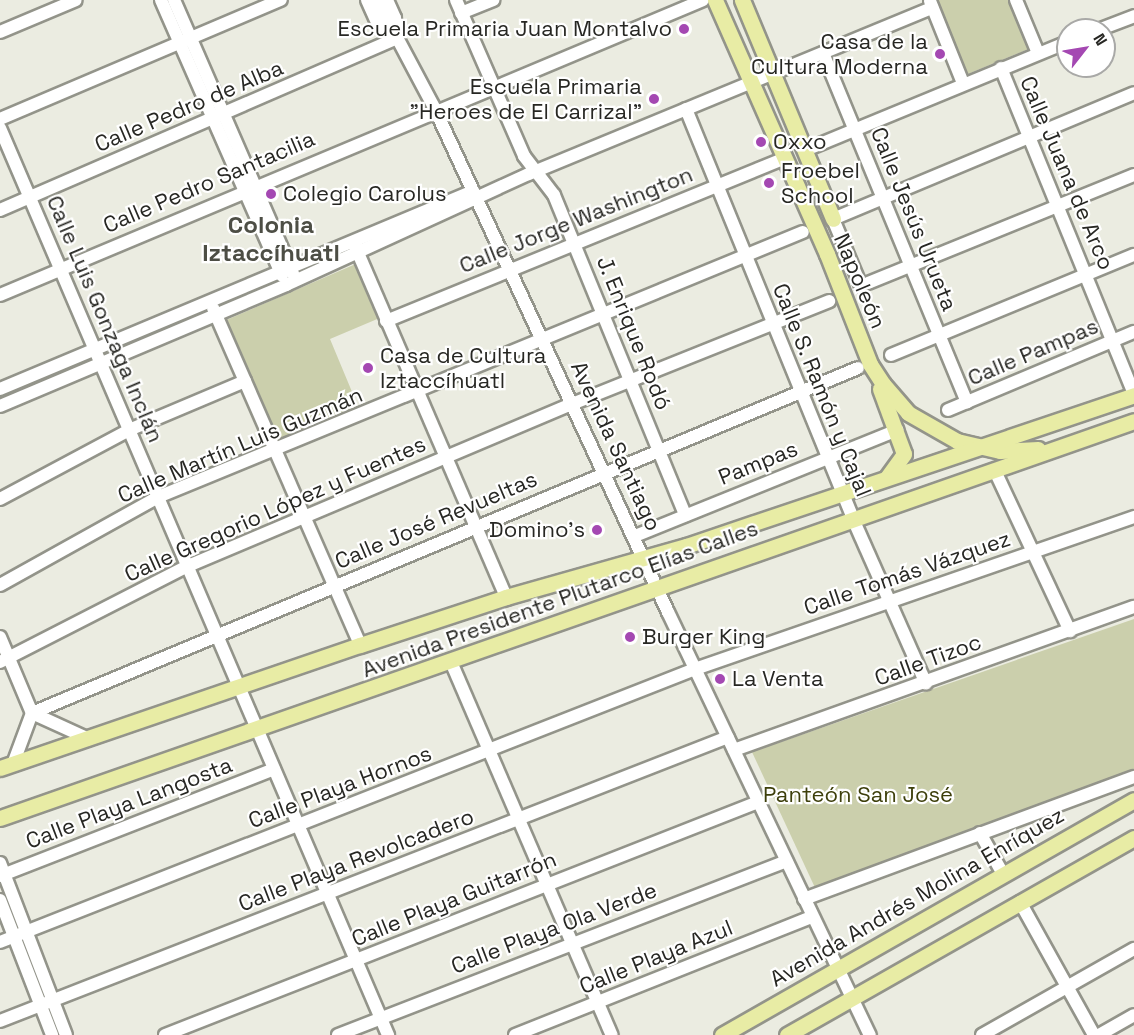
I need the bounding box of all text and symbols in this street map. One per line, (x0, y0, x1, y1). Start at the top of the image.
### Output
place label: Escuela Primaria Juan Montalvo (338, 16, 672, 42)
north arrow (1056, 18, 1116, 78)
marker: Escuela Primaria Juan Montalvo (677, 22, 691, 36)
place label: Casa de la Cultura Moderna (751, 28, 928, 80)
text: N (1088, 29, 1112, 50)
marker: Casa de la Cultura Moderna (933, 47, 947, 61)
street label: Calle Pedro de Alba (91, 54, 287, 158)
street label: Calle Juana de Arco (1014, 72, 1120, 274)
place label: Escuela Primaria "Heroes de El Carrizal" (410, 73, 642, 124)
marker: Escuela Primaria "Heroes de El Carrizal" (647, 92, 661, 106)
street label: Calle Jesús Urueta (865, 123, 963, 315)
street label: Calle Pedro Santacilia (99, 125, 319, 239)
place label: Oxxo (773, 129, 827, 155)
marker: Oxxo (754, 135, 768, 149)
place label: Froebel School (781, 157, 860, 208)
street label: Calle Jorge Washington (455, 161, 697, 279)
marker: Froebel School (762, 176, 776, 190)
place label: Colegio Carolus (283, 181, 447, 207)
marker: Colegio Carolus (264, 187, 278, 201)
street label: Calle Luis Gonzaga Inclán (41, 192, 169, 446)
district label: Colonia Iztaccíhuatl (202, 211, 340, 267)
street label: Napoleón (828, 230, 892, 332)
street label: J. Enrique Rodó (591, 252, 677, 414)
street label: Calle S. Ramón y Cajal (767, 279, 877, 501)
street label: Calle Pampas (964, 313, 1102, 391)
place label: Casa de Cultura Iztaccíhuatl (380, 342, 546, 394)
street label: Avenida Santiago (565, 357, 667, 535)
marker: Casa de Cultura Iztaccíhuatl (361, 361, 375, 375)
street label: Calle Martín Luis Guzmán (114, 381, 366, 509)
street label: Calle Gregorio López y Fuentes (120, 430, 430, 588)
street label: Pampas (715, 435, 801, 491)
street label: Calle José Revueltas (331, 465, 541, 575)
street label: Avenida Presidente Plutarco Elías Calles (358, 515, 762, 683)
place label: Domino's (489, 517, 585, 543)
marker: Domino's (590, 523, 604, 537)
street label: Calle Tomás Vázquez (800, 525, 1014, 621)
place label: Burger King (642, 624, 765, 650)
street label: Calle Tizoc (871, 628, 985, 692)
marker: Burger King (623, 630, 637, 644)
place label: La Venta (732, 666, 824, 692)
marker: La Venta (713, 672, 727, 686)
street label: Calle Playa Hornos (245, 740, 435, 834)
street label: Calle Playa Langosta (22, 751, 236, 855)
park label: Panteón San José (763, 782, 953, 808)
street label: Avenida Andrés Molina Enríquez (765, 802, 1069, 992)
street label: Calle Playa Revolcadero (235, 803, 477, 917)
street label: Calle Playa Guitarrón (348, 846, 560, 952)
street label: Calle Playa Ola Verde (447, 877, 661, 979)
street label: Calle Playa Azul (575, 914, 737, 1000)

